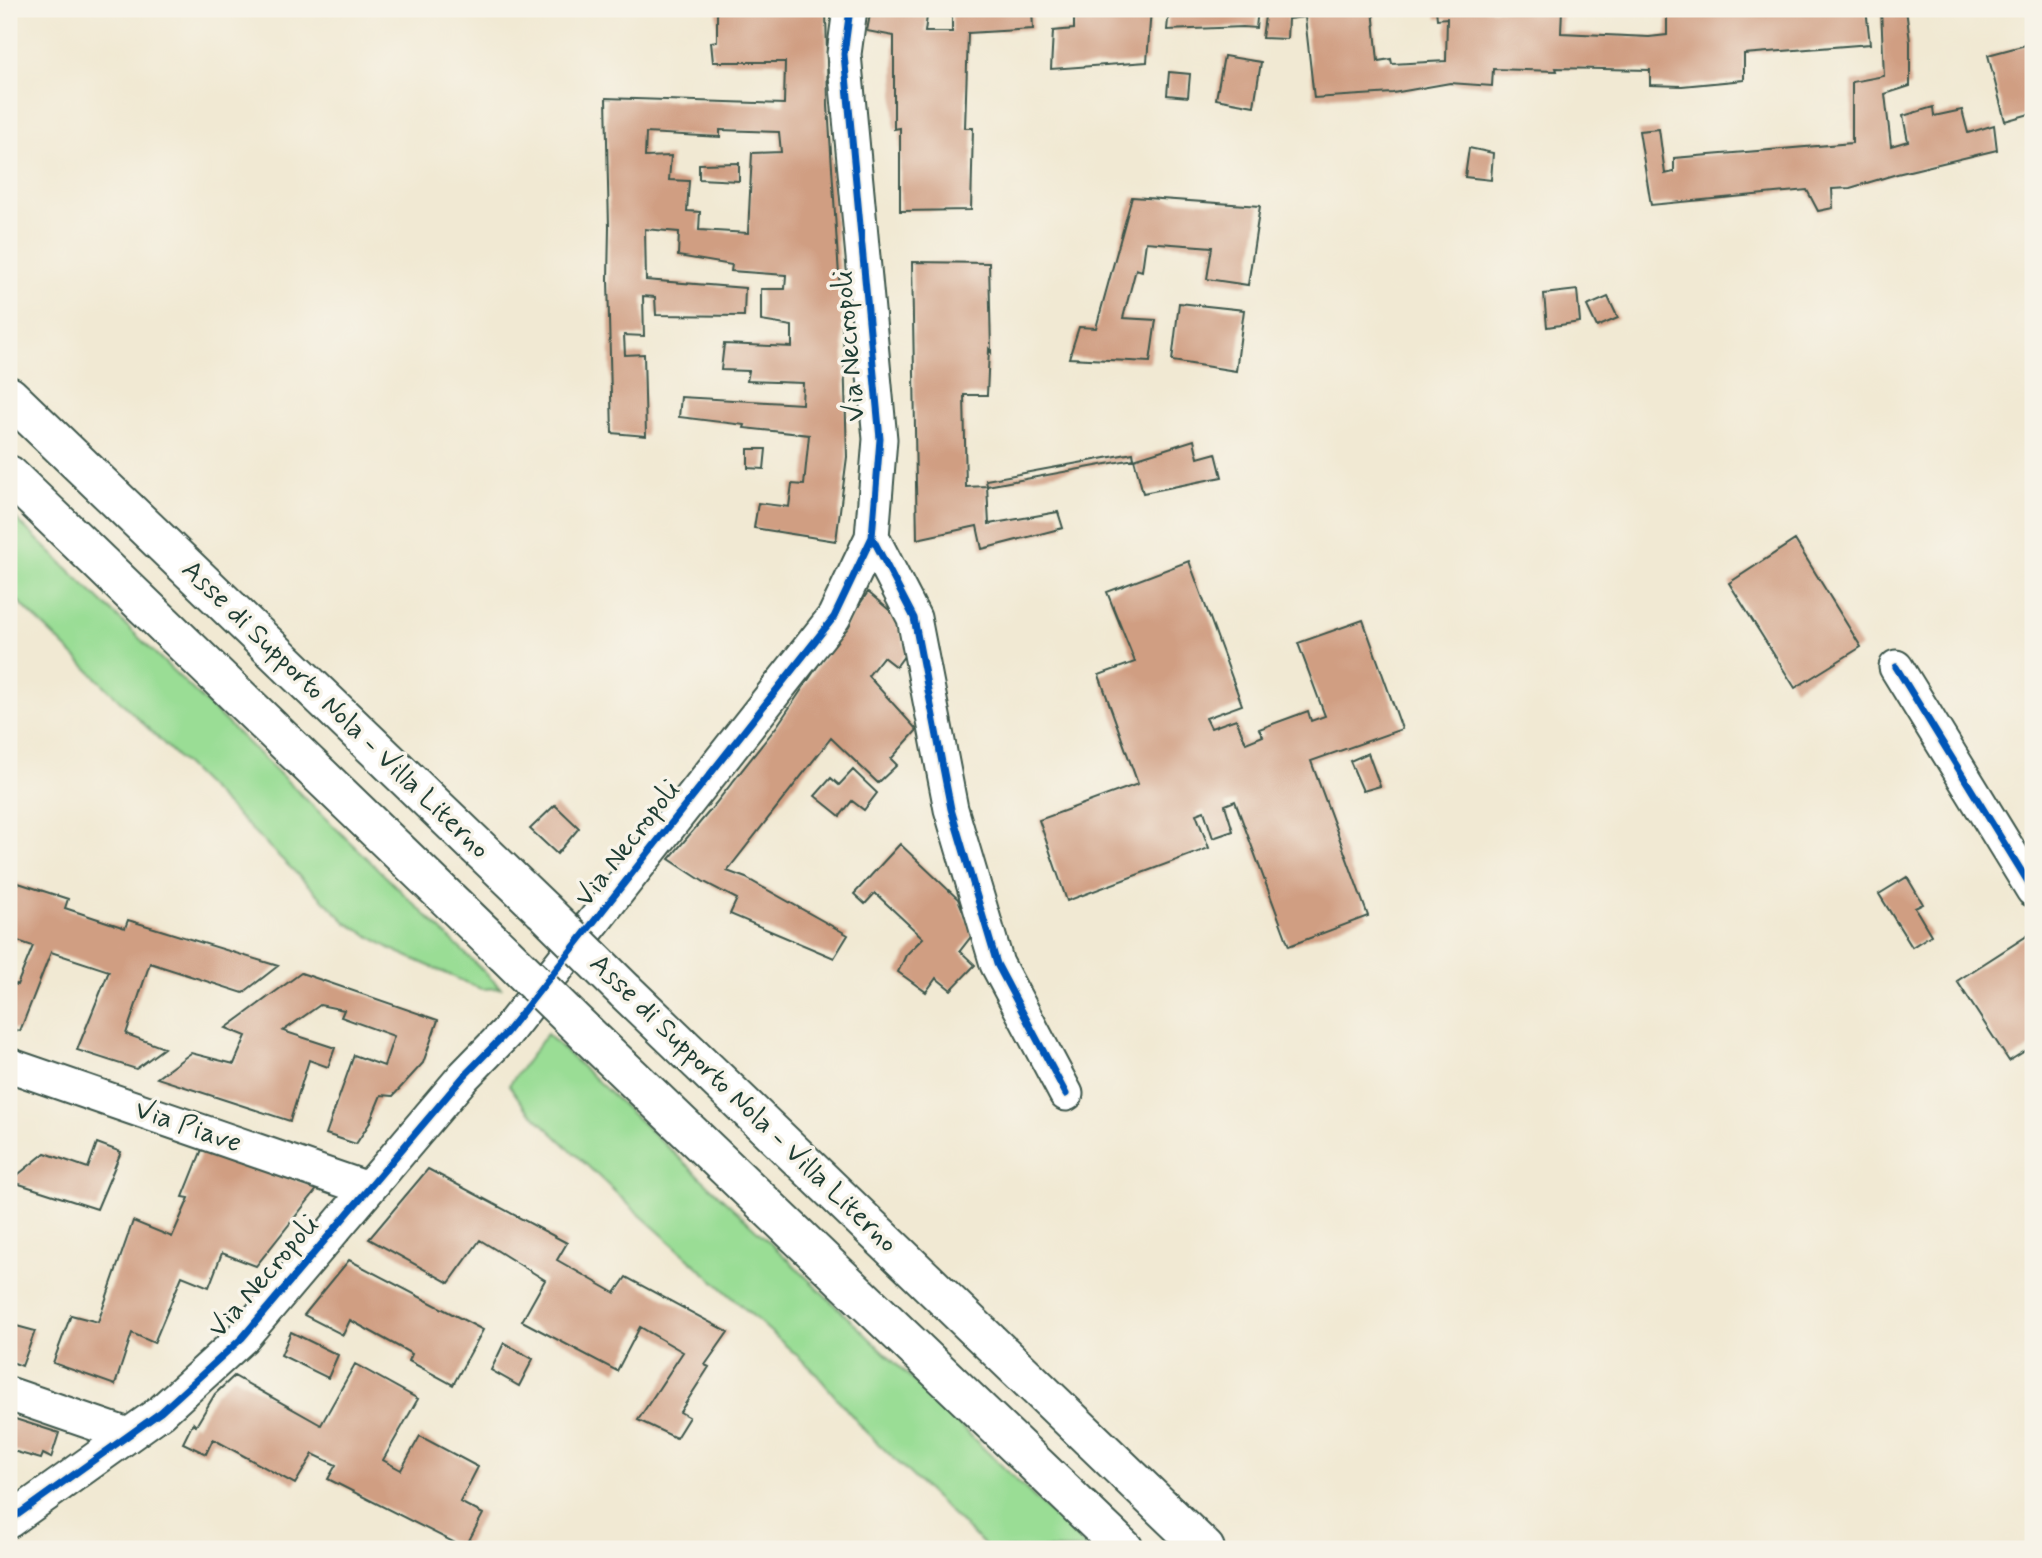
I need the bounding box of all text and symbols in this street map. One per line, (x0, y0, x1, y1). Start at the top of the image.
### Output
street label: Via Necropoli (825, 269, 875, 423)
street label: Asse di Supporto Nola - Villa Literno (173, 552, 497, 868)
street label: Via Necropoli (567, 773, 689, 915)
street label: Asse di Supporto Nola - Villa Literno (581, 946, 905, 1262)
street label: Via Piave (130, 1091, 246, 1163)
street label: Via Necropoli (200, 1208, 328, 1346)

